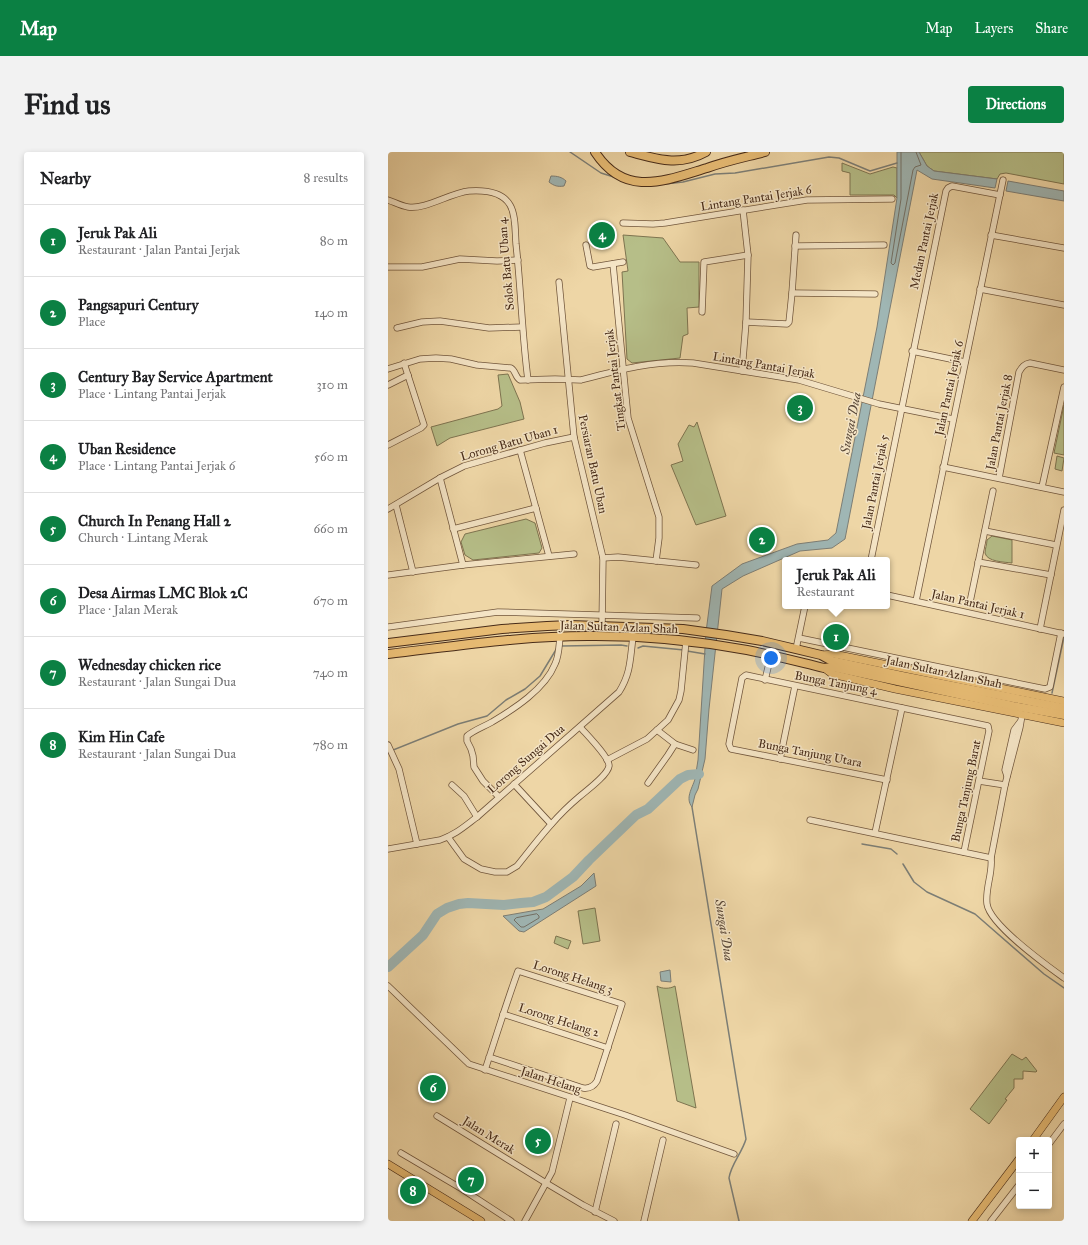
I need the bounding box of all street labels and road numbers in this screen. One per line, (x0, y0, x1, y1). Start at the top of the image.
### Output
street label: Lintang Pantai Jerjak 6 (699, 182, 814, 215)
street label: Medan Pantai Jerjak (907, 191, 942, 291)
street label: Solok Batu Uban 4 (495, 217, 517, 311)
street label: Tingkat Pantai Jerjak (602, 328, 629, 432)
street label: Jalan Pantai Jerjak 6 (932, 338, 967, 439)
street label: Lintang Pantai Jerjak (712, 349, 817, 382)
street label: Jalan Pantai Jerjak 8 (982, 373, 1016, 473)
street label: Persiaran Batu Uban (576, 413, 610, 515)
street label: Lorong Batu Uban 1 (459, 422, 560, 465)
street label: Jalan Pantai Jerjak 5 (859, 433, 892, 533)
street label: Jalan Pantai Jerjak 1 (928, 586, 1026, 623)
street label: Jalan Sultan Azlan Shah (558, 618, 679, 637)
street label: Jalan Sultan Azlan Shah (883, 652, 1004, 692)
street label: Bunga Tanjung 4 (793, 668, 879, 699)
street label: Lorong Sungai Dua (485, 721, 569, 797)
street label: Bunga Tanjung Utara (757, 736, 864, 771)
street label: Bunga Tanjung Barat (948, 738, 985, 843)
street label: Lorong Helang 3 (531, 957, 615, 998)
street label: Lorong Helang 2 (516, 1000, 601, 1041)
street label: Jalan Helang (517, 1063, 583, 1097)
street label: Jalan Merak (458, 1112, 518, 1158)

